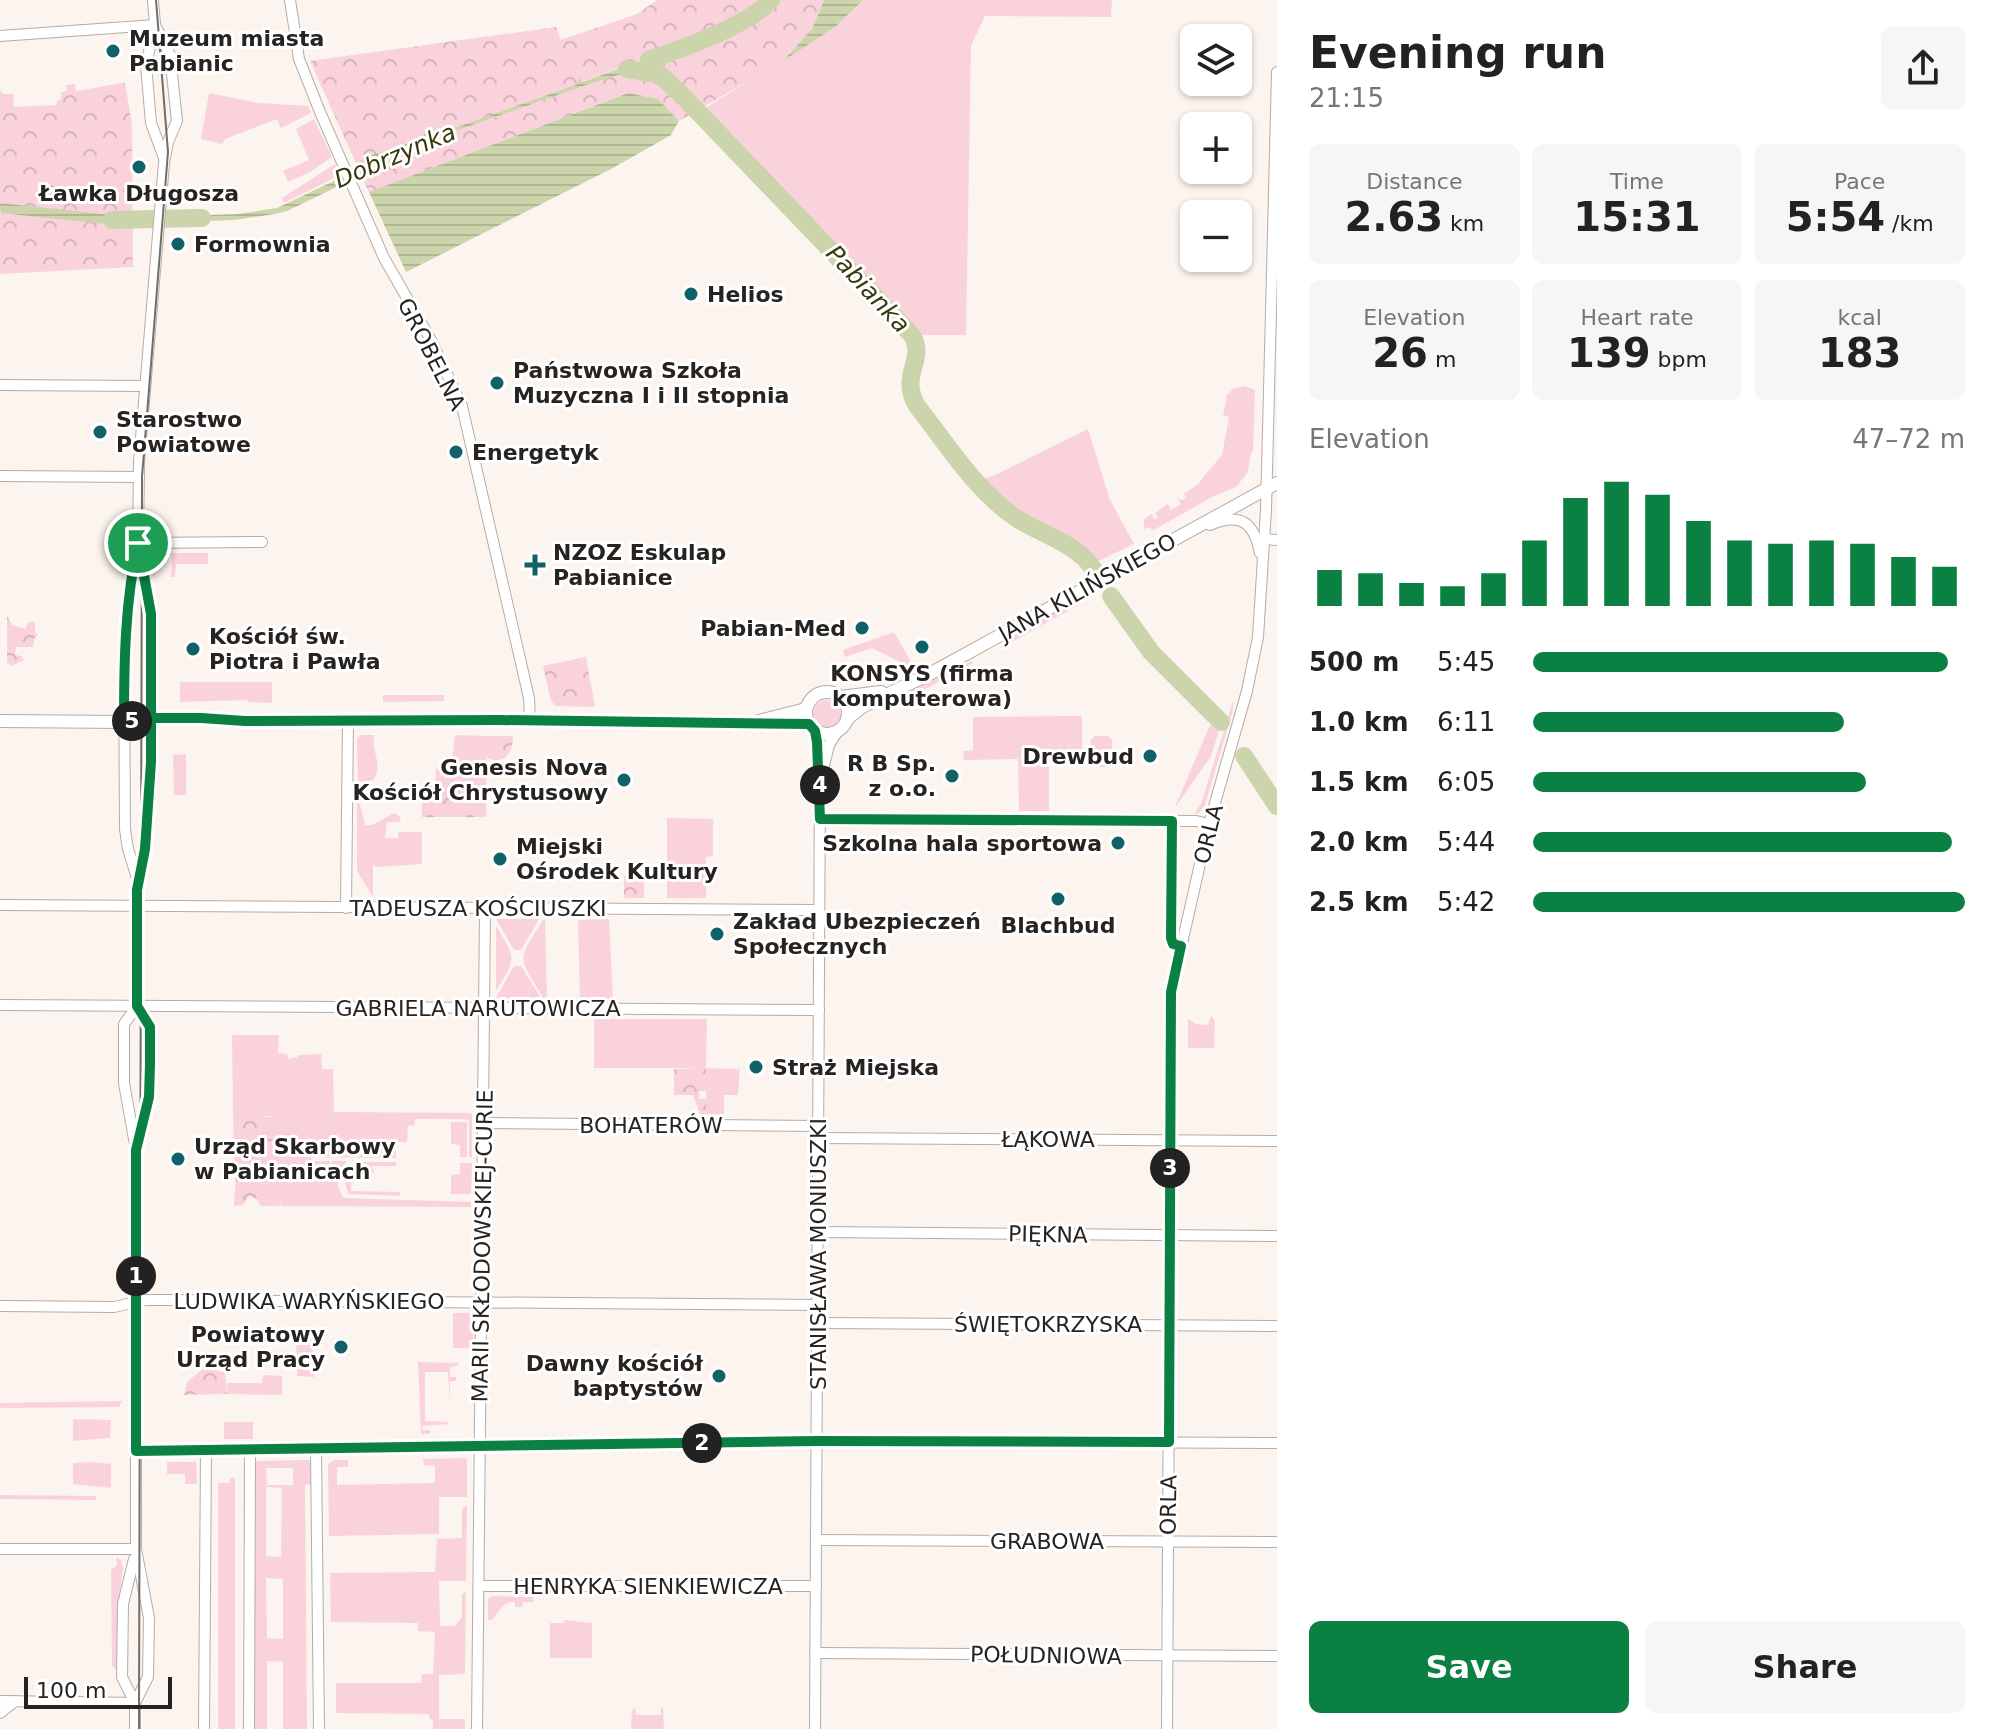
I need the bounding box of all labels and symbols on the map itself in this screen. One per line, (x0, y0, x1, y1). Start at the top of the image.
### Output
place label: Muzeum miasta Pabianic (129, 26, 324, 76)
marker: Muzeum miasta Pabianic (104, 42, 122, 60)
water label: Dobrzynka (330, 118, 460, 194)
marker: Ławka Długosza (130, 158, 148, 176)
place label: Ławka Długosza (38, 181, 239, 206)
place label: Formownia (194, 232, 331, 257)
marker: Formownia (169, 235, 187, 253)
water label: Pabianka (820, 239, 916, 339)
place label: Helios (707, 282, 784, 307)
marker: Helios (682, 285, 700, 303)
street label: GROBELNA (393, 294, 470, 414)
place label: Państwowa Szkoła Muzyczna I i II stopnia (513, 358, 789, 408)
marker: Państwowa Szkoła Muzyczna I i II stopnia (488, 374, 506, 392)
place label: Starostwo Powiatowe (116, 407, 251, 457)
marker: Starostwo Powiatowe (91, 423, 109, 441)
place label: Energetyk (472, 440, 600, 465)
marker: Energetyk (447, 443, 465, 461)
pin (104, 509, 172, 577)
street label: JANA KILIŃSKIEGO (992, 528, 1180, 648)
place label: NZOZ Eskulap Pabianice (553, 540, 726, 590)
marker: NZOZ Eskulap Pabianice (524, 554, 546, 576)
place label: Pabian-Med (700, 616, 846, 641)
marker: Pabian-Med (853, 619, 871, 637)
place label: Kościół św. Piotra i Pawła (209, 624, 381, 674)
marker: KONSYS (firma komputerowa) (913, 638, 931, 656)
marker: Kościół św. Piotra i Pawła (184, 640, 202, 658)
place label: KONSYS (firma komputerowa) (830, 661, 1014, 711)
pin: 5 (112, 701, 152, 741)
place label: Drewbud (1022, 744, 1134, 769)
marker: Drewbud (1141, 747, 1159, 765)
place label: R B Sp. z o.o. (847, 751, 936, 801)
place label: Genesis Nova Kościół Chrystusowy (352, 755, 608, 805)
pin: 4 (800, 765, 840, 805)
marker: R B Sp. z o.o. (943, 767, 961, 785)
marker: Genesis Nova Kościół Chrystusowy (615, 771, 633, 789)
street label: ORLA (1189, 802, 1228, 866)
place label: Szkolna hala sportowa (822, 831, 1102, 856)
place label: Miejski Ośrodek Kultury (516, 834, 718, 884)
marker: Szkolna hala sportowa (1109, 834, 1127, 852)
marker: Miejski Ośrodek Kultury (491, 850, 509, 868)
marker: Blachbud (1049, 890, 1067, 908)
street label: TADEUSZA KOŚCIUSZKI (348, 896, 607, 921)
place label: Zakład Ubezpieczeń Społecznych (733, 909, 981, 959)
place label: Blachbud (1000, 913, 1116, 938)
marker: Zakład Ubezpieczeń Społecznych (708, 925, 726, 943)
street label: GABRIELA NARUTOWICZA (335, 996, 621, 1021)
place label: Straż Miejska (772, 1055, 939, 1080)
marker: Straż Miejska (747, 1058, 765, 1076)
street label: MARII SKŁODOWSKIEJ-CURIE (467, 1089, 498, 1403)
street label: BOHATERÓW (579, 1113, 723, 1138)
street label: STANISŁAWA MONIUSZKI (806, 1118, 831, 1390)
street label: ŁĄKOWA (1000, 1127, 1095, 1152)
place label: Urząd Skarbowy w Pabianicach (194, 1134, 395, 1184)
pin: 3 (1150, 1148, 1190, 1188)
marker: Urząd Skarbowy w Pabianicach (169, 1150, 187, 1168)
street label: PIĘKNA (1008, 1221, 1088, 1248)
pin: 1 (116, 1256, 156, 1296)
street label: LUDWIKA WARYŃSKIEGO (173, 1289, 445, 1314)
street label: ŚWIĘTOKRZYSKA (954, 1312, 1142, 1337)
place label: Powiatowy Urząd Pracy (176, 1322, 325, 1372)
marker: Powiatowy Urząd Pracy (332, 1338, 350, 1356)
place label: Dawny kościół baptystów (526, 1351, 704, 1401)
marker: Dawny kościół baptystów (710, 1367, 728, 1385)
pin: 2 (682, 1423, 722, 1463)
street label: ORLA (1155, 1475, 1182, 1535)
street label: GRABOWA (990, 1529, 1104, 1554)
street label: HENRYKA SIENKIEWICZA (513, 1574, 783, 1599)
street label: POŁUDNIOWA (970, 1642, 1122, 1669)
scale bar (24, 1673, 172, 1709)

